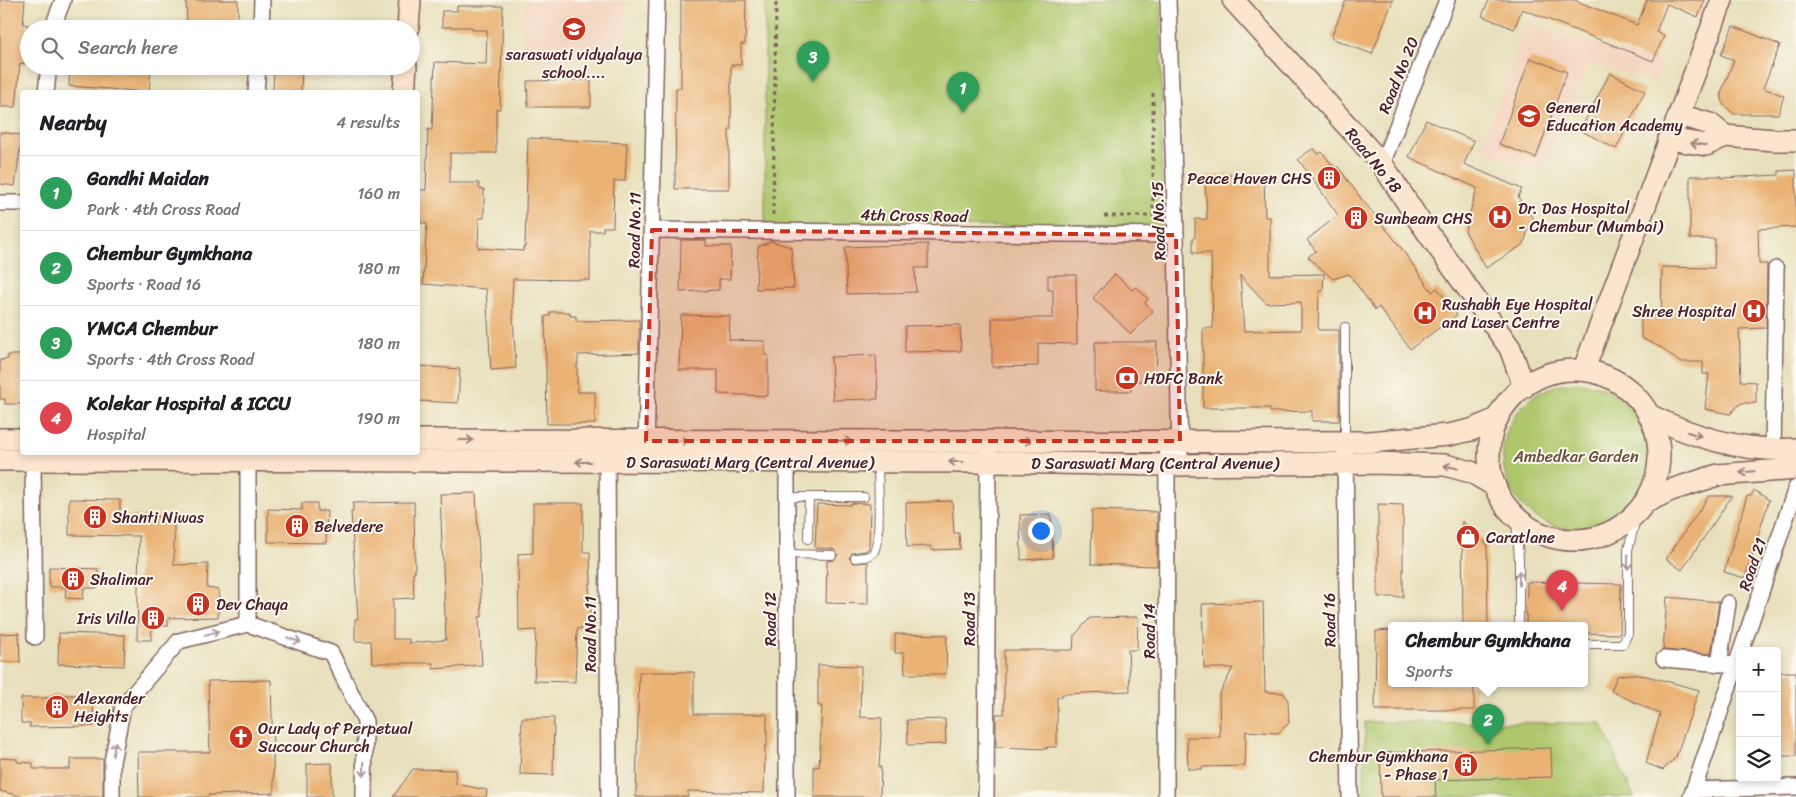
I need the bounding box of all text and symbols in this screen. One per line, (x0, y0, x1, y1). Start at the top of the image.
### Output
school or university icon: saraswati vidyalaya school.... (561, 16, 587, 42)
search box (20, 20, 420, 75)
text: Search here (78, 31, 178, 64)
street label: Road No 20 (1370, 32, 1427, 118)
icon: search (38, 34, 66, 62)
place label: saraswati vidyalaya school.... (505, 40, 643, 87)
pin: 3 (797, 41, 829, 82)
pin: 1 (947, 72, 979, 113)
place label: General Education Academy (1546, 93, 1684, 140)
school or university icon: General Education Academy (1516, 103, 1542, 129)
text: Nearby (40, 104, 106, 142)
text: 4 results (336, 108, 400, 137)
street label: Road No 18 (1338, 121, 1410, 200)
one-way arrow (1690, 139, 1706, 149)
text: Gandhi Maidan (87, 162, 209, 195)
place label: Peace Haven CHS (1187, 164, 1312, 193)
building icon: Peace Haven CHS (1316, 165, 1342, 191)
text: 1 (53, 179, 59, 208)
text: 160 m (357, 179, 400, 208)
street label: Road No.15 (1143, 181, 1174, 261)
street label: Road No.11 (619, 192, 650, 268)
place label: Dr. Das Hospital - Chembur (Mumbai) (1518, 194, 1664, 241)
text: Park · 4th Cross Road (87, 195, 240, 224)
street label: 4th Cross Road (860, 200, 969, 231)
place label: Sunbeam CHS (1374, 204, 1473, 233)
hospital icon: Dr. Das Hospital - Chembur (Mumbai) (1487, 204, 1513, 230)
building icon: Sunbeam CHS (1343, 205, 1369, 231)
text: Chembur Gymkhana (87, 237, 252, 270)
text: 2 (51, 254, 61, 283)
text: 180 m (357, 254, 400, 283)
text: Sports · Road 16 (87, 270, 201, 299)
place label: Rushabh Eye Hospital and Laser Centre (1442, 290, 1593, 337)
place label: Shree Hospital (1632, 297, 1736, 326)
hospital icon: Shree Hospital (1741, 298, 1767, 324)
hospital icon: Rushabh Eye Hospital and Laser Centre (1412, 300, 1438, 326)
text: YMCA Chembur (87, 312, 217, 345)
text: 3 (52, 329, 60, 358)
text: 180 m (357, 329, 400, 358)
text: Sports · 4th Cross Road (87, 345, 254, 374)
place label: HDFC Bank (1144, 364, 1224, 393)
bank icon: HDFC Bank (1114, 365, 1140, 391)
text: Kolekar Hospital & ICCU (87, 387, 291, 420)
text: 4 (51, 404, 61, 433)
text: 190 m (357, 404, 400, 433)
text: Hospital (87, 420, 146, 449)
one-way arrow (1686, 429, 1702, 439)
one-way arrow (458, 435, 474, 445)
one-way arrow (672, 436, 689, 446)
one-way arrow (835, 436, 851, 446)
one-way arrow (1015, 436, 1031, 446)
park label: Ambedkar Garden (1512, 442, 1639, 471)
street label: D Saraswati Marg (Central Avenue) (626, 448, 875, 477)
street label: D Saraswati Marg (Central Avenue) (1031, 449, 1280, 478)
one-way arrow (576, 457, 592, 467)
one-way arrow (948, 457, 964, 467)
one-way arrow (1443, 461, 1459, 471)
one-way arrow (1740, 468, 1756, 477)
place label: Shanti Niwas (112, 503, 205, 532)
building icon: Shanti Niwas (82, 504, 108, 530)
place label: Belvedere (314, 512, 383, 541)
building icon: Belvedere (284, 513, 310, 539)
your location (1028, 518, 1054, 544)
place label: Caratlane (1486, 523, 1555, 552)
shop icon: Caratlane (1455, 524, 1481, 550)
street label: Road 21 (1730, 534, 1775, 595)
one-way arrow (1623, 554, 1633, 570)
place label: Shalimar (90, 565, 154, 594)
building icon: Shalimar (60, 566, 86, 592)
one-way arrow (1514, 570, 1524, 586)
pin: 4 (1546, 570, 1578, 611)
place label: Dev Chaya (216, 590, 288, 619)
building icon: Dev Chaya (185, 591, 211, 617)
street label: Road 12 (756, 592, 785, 646)
street label: Road 13 (955, 592, 984, 646)
street label: Road 16 (1315, 593, 1344, 647)
street label: Road No.11 (576, 596, 605, 672)
street label: Road 14 (1135, 603, 1164, 659)
place label: Iris Villa (76, 604, 136, 633)
building icon: Iris Villa (140, 605, 166, 631)
popup (1388, 622, 1588, 687)
text: Chembur Gymkhana (1406, 624, 1570, 657)
one-way arrow (203, 628, 219, 637)
one-way arrow (286, 636, 301, 645)
map controls (1736, 647, 1781, 782)
button: + (1736, 647, 1781, 692)
text: Sports (1406, 657, 1453, 686)
place label: Alexander Heights (73, 684, 146, 731)
button: − (1736, 692, 1781, 737)
building icon: Alexander Heights (44, 694, 70, 720)
pin: 2 (1472, 704, 1504, 745)
place label: Our Lady of Perpetual Succour Church (258, 714, 413, 761)
church icon: Our Lady of Perpetual Succour Church (228, 724, 254, 750)
button: layers (1736, 737, 1781, 782)
one-way arrow (110, 741, 120, 757)
place label: Chembur Gymkhana - Phase 1 (1309, 742, 1449, 789)
building icon: Chembur Gymkhana - Phase 1 (1453, 752, 1479, 778)
one-way arrow (359, 760, 369, 777)

